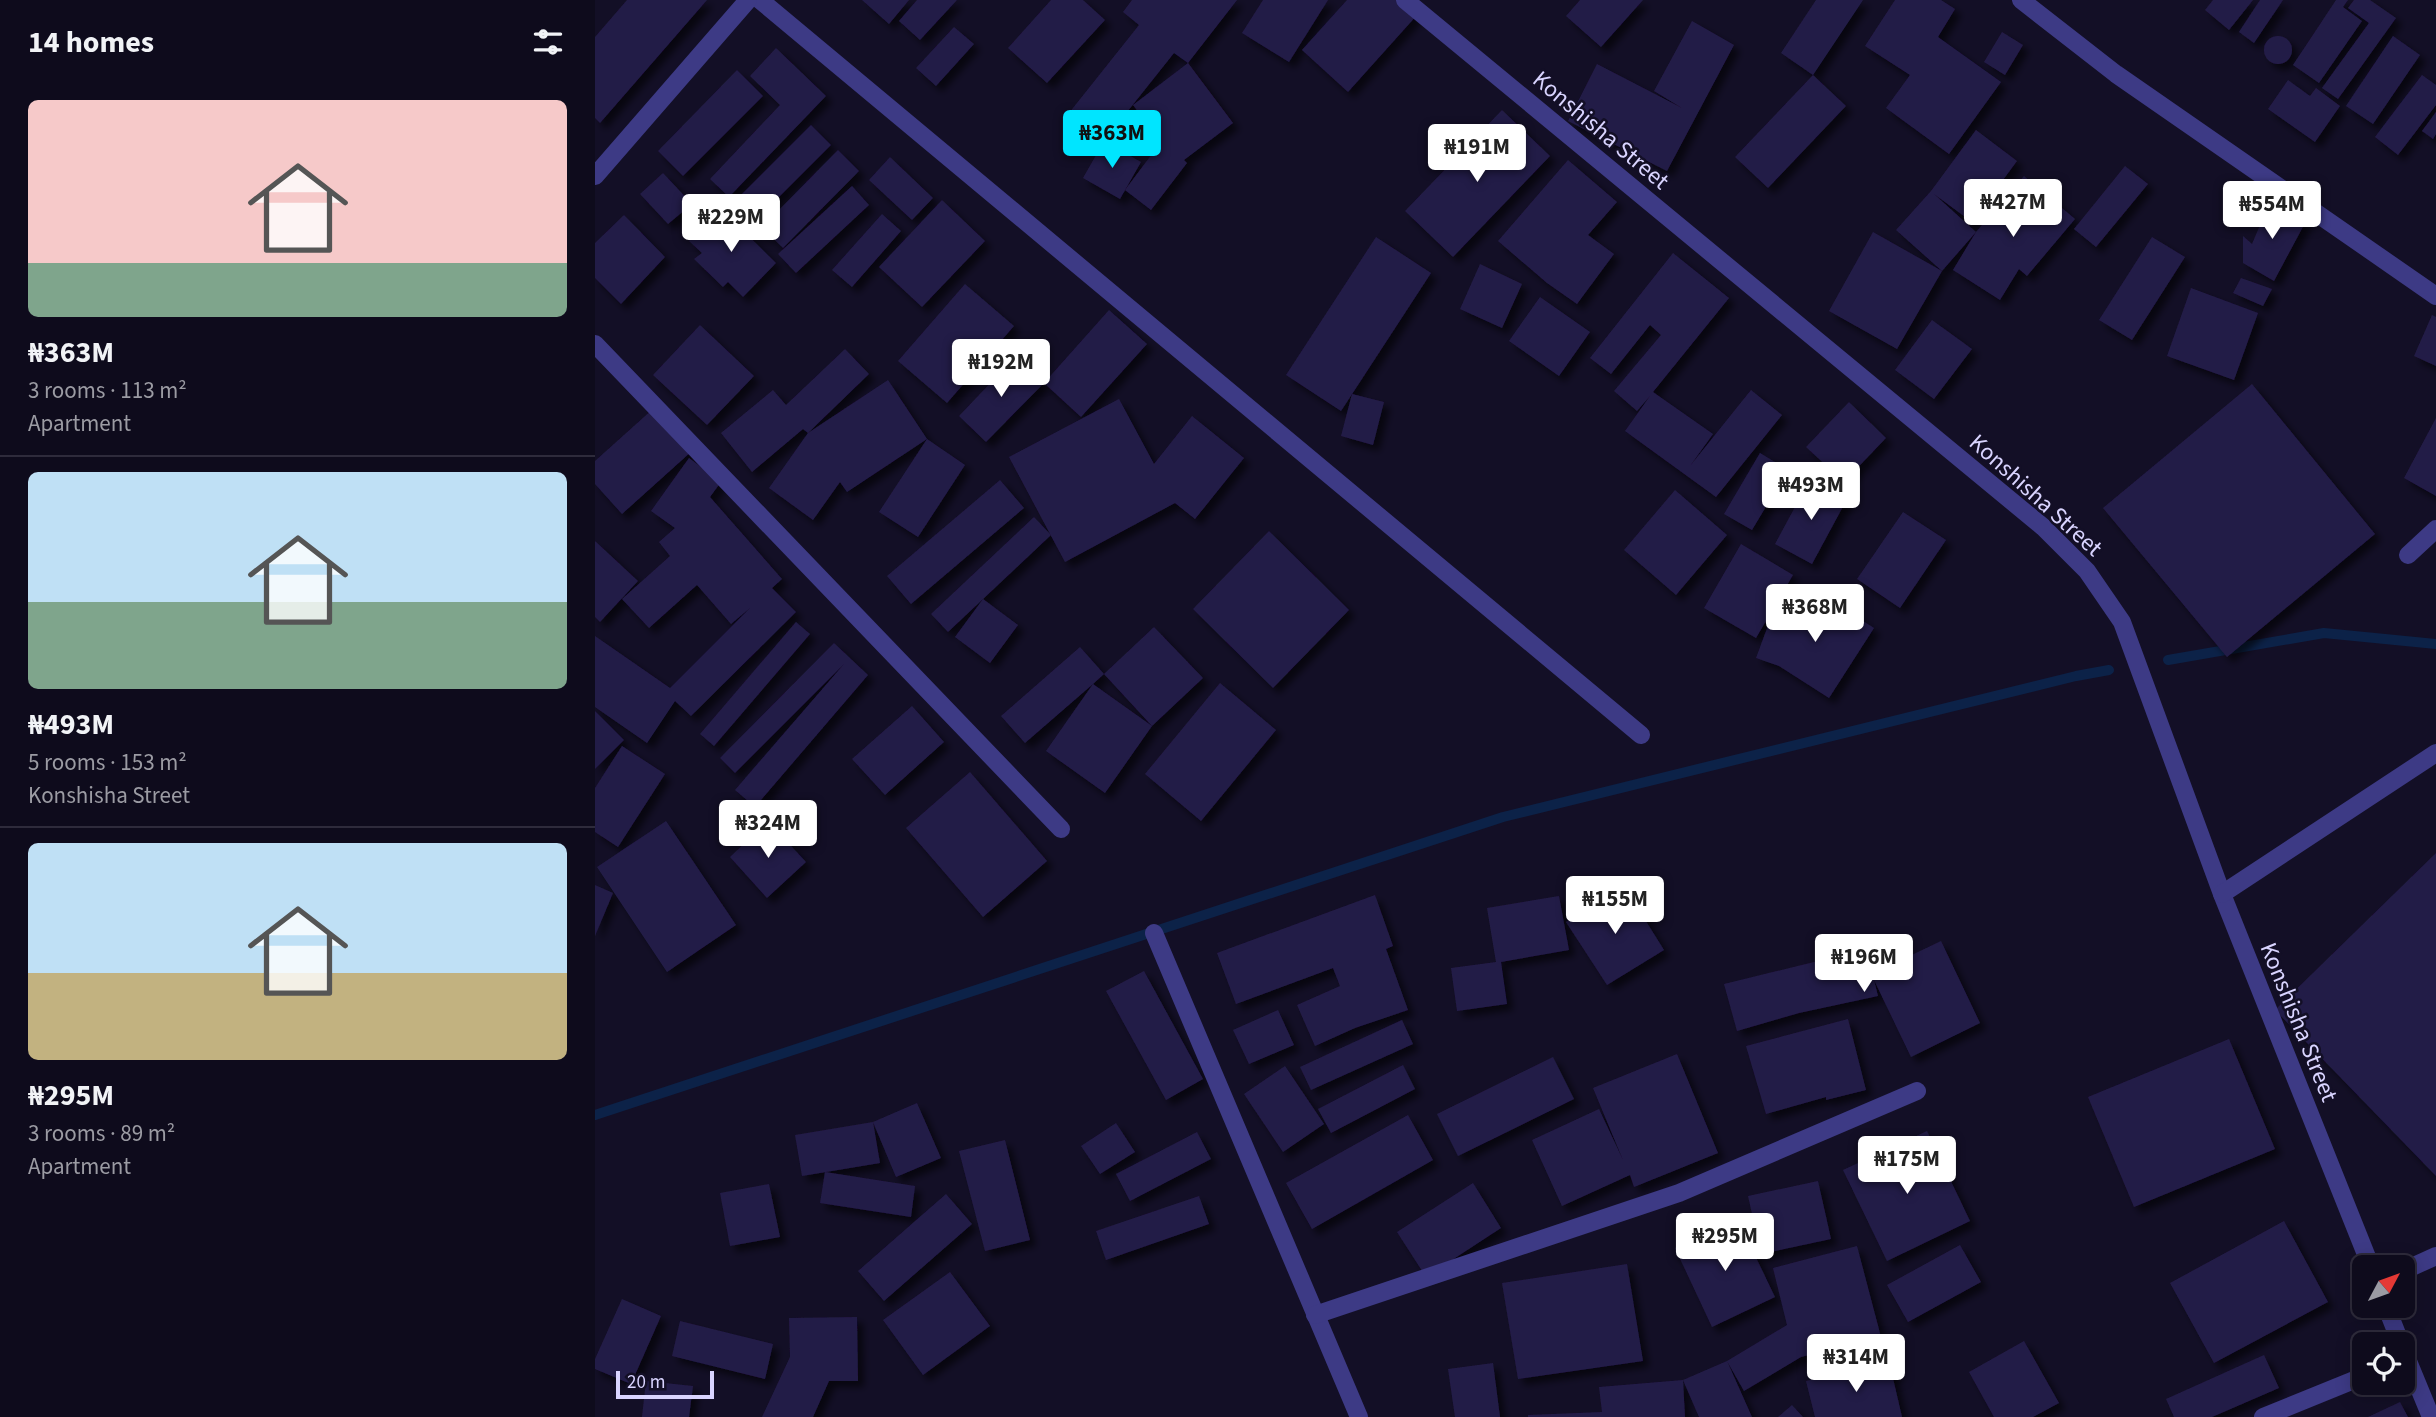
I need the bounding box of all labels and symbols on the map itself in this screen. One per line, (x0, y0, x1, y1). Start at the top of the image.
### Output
street label: Konshisha Street (1525, 63, 1677, 198)
pin: ₦363M (1063, 110, 1161, 170)
pin: ₦191M (1428, 124, 1526, 184)
pin: ₦427M (1964, 180, 2062, 239)
pin: ₦554M (2223, 182, 2321, 241)
pin: ₦229M (682, 194, 780, 254)
pin: ₦192M (952, 340, 1050, 399)
street label: Konshisha Street (1961, 426, 2110, 565)
pin: ₦493M (1762, 462, 1860, 522)
pin: ₦368M (1766, 584, 1864, 644)
pin: ₦324M (719, 800, 817, 860)
pin: ₦155M (1566, 876, 1664, 936)
pin: ₦196M (1815, 934, 1913, 994)
street label: Konshisha Street (2251, 937, 2346, 1107)
pin: ₦175M (1858, 1136, 1956, 1196)
pin: ₦295M (1676, 1214, 1774, 1273)
north arrow (2352, 1255, 2415, 1318)
pin: ₦314M (1807, 1334, 1905, 1394)
scale bar (616, 1368, 714, 1400)

